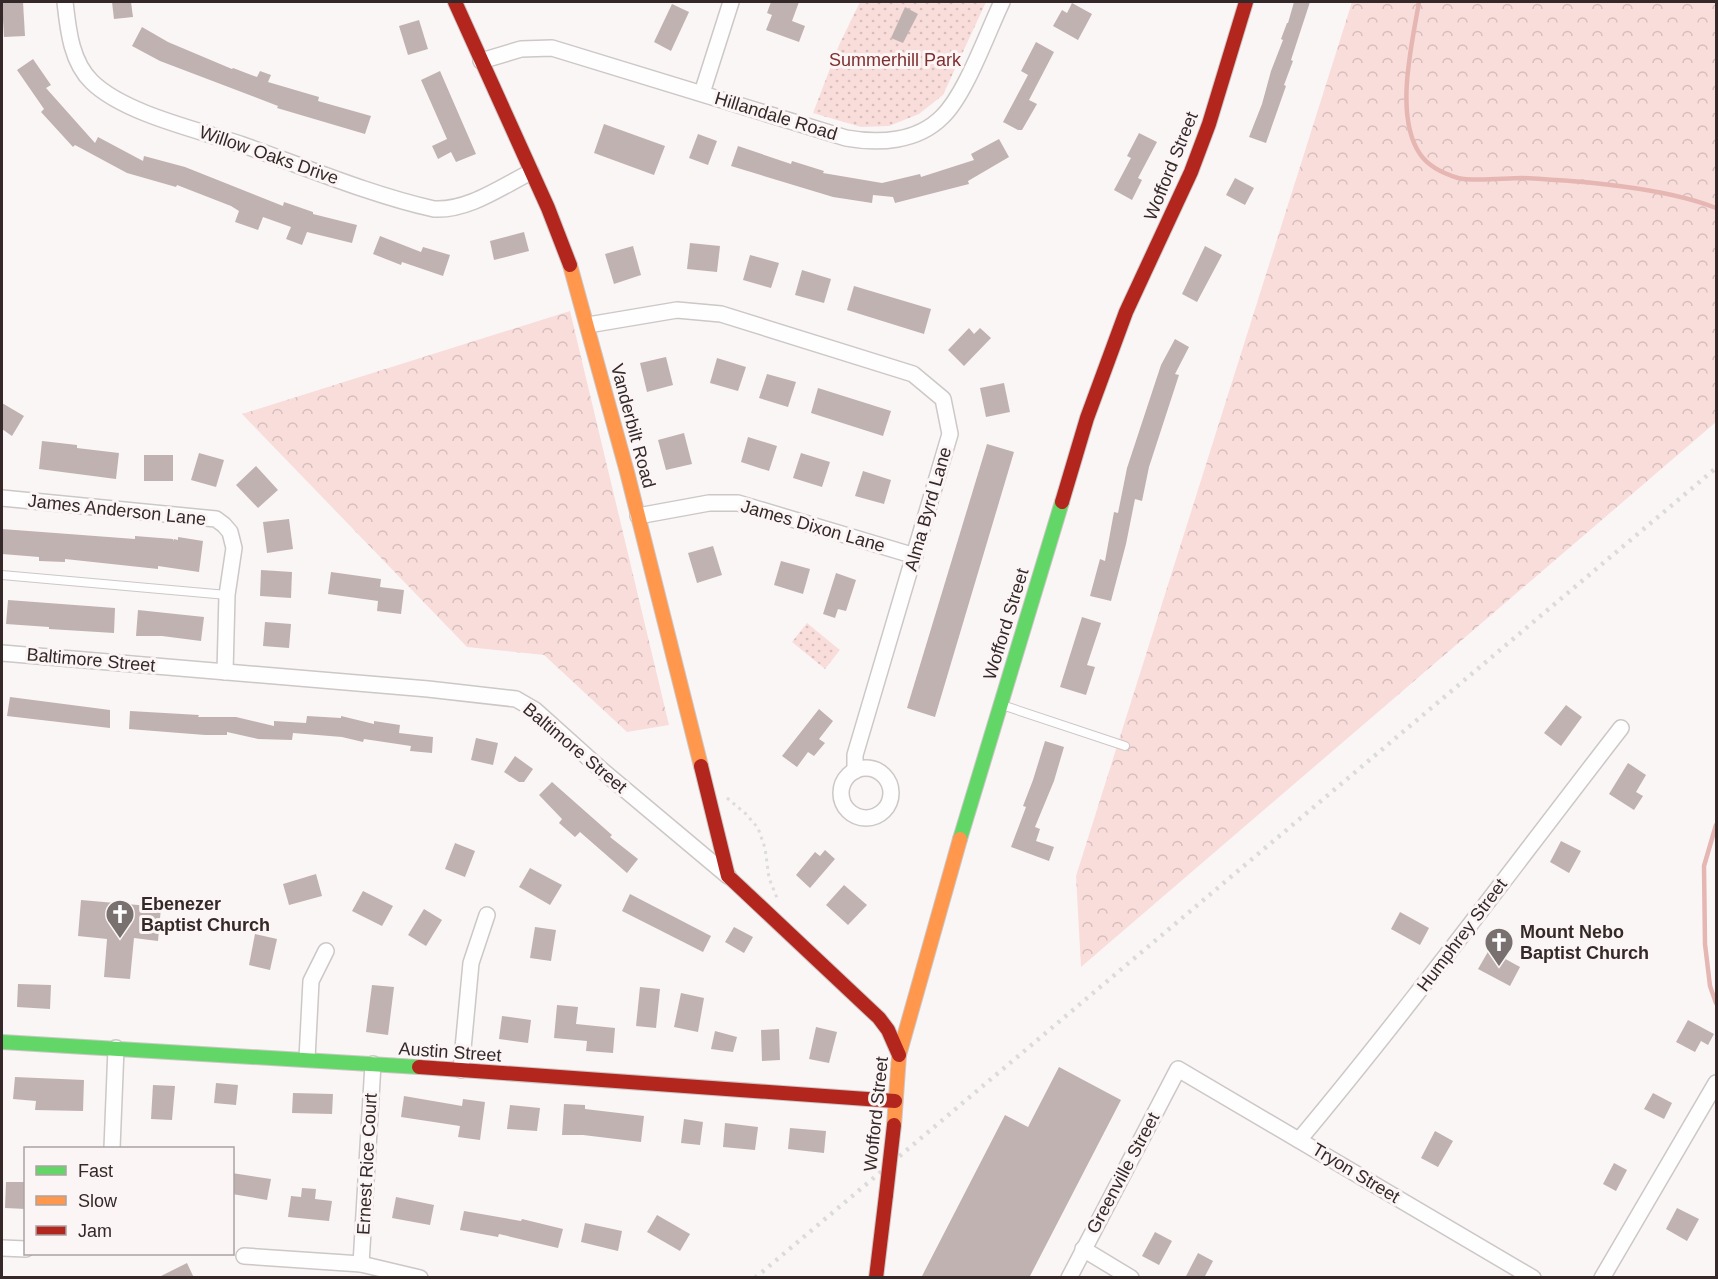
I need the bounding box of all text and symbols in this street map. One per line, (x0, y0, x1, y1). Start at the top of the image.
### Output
park label: Summerhill Park (829, 50, 962, 70)
street label: Hillandale Road (712, 88, 840, 144)
street label: Wofford Street (1140, 109, 1202, 223)
street label: Willow Oaks Drive (197, 122, 341, 188)
street label: Vanderbilt Road (607, 362, 659, 490)
street label: Alma Byrd Lane (901, 445, 955, 573)
street label: James Anderson Lane (27, 491, 207, 529)
street label: James Dixon Lane (739, 496, 887, 556)
street label: Wofford Street (980, 566, 1032, 682)
street label: Baltimore Street (26, 644, 156, 676)
street label: Baltimore Street (519, 699, 631, 797)
street label: Humphrey Street (1413, 875, 1511, 995)
place label: Ebenezer Baptist Church (141, 894, 270, 935)
church icon: Ebenezer Baptist Church (104, 898, 136, 940)
place label: Mount Nebo Baptist Church (1520, 922, 1649, 963)
church icon: Mount Nebo Baptist Church (1483, 926, 1515, 968)
street label: Austin Street (398, 1038, 502, 1066)
street label: Wofford Street (860, 1056, 892, 1172)
street label: Ernest Rice Court (353, 1093, 381, 1235)
street label: Greenville Street (1083, 1109, 1163, 1237)
street label: Tryon Street (1309, 1139, 1403, 1207)
legend (24, 1147, 234, 1255)
text: Fast (78, 1161, 113, 1181)
text: Slow (78, 1191, 118, 1211)
text: Jam (78, 1221, 112, 1241)

